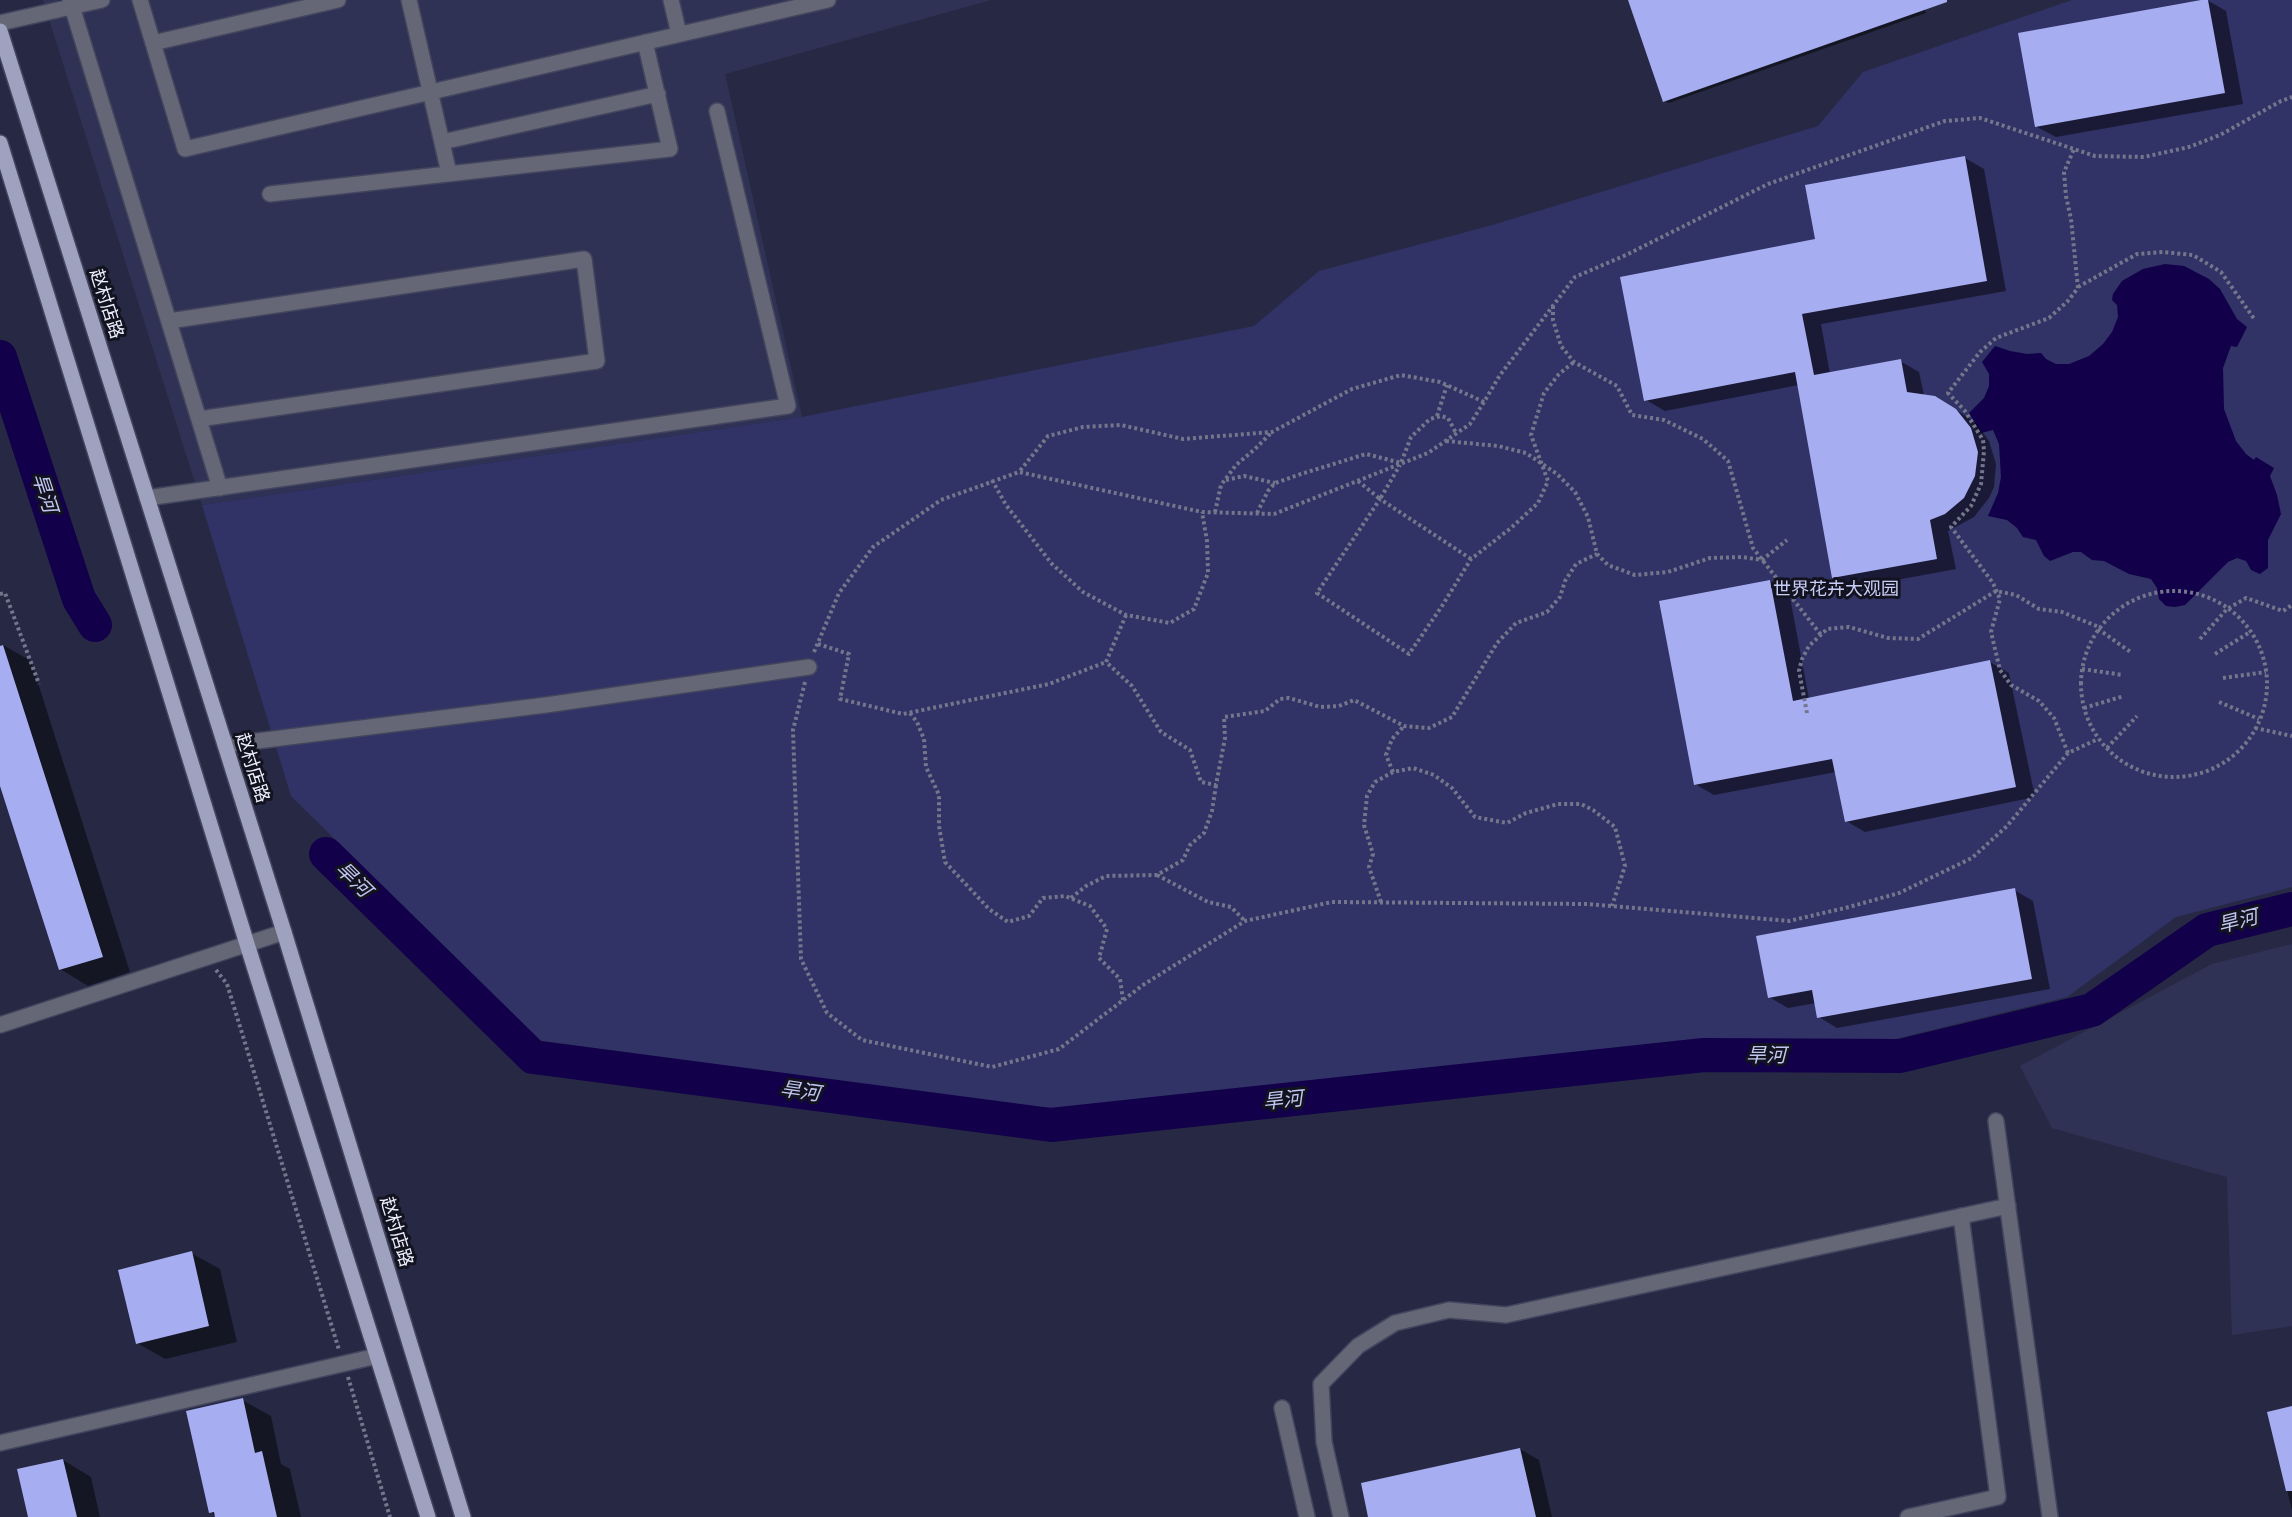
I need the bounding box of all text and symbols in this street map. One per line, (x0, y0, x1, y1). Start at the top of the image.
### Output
street label: 赵村店路 (85, 266, 127, 342)
water label: 旱河 (26, 470, 62, 516)
park label: 世界花卉大观园 (1773, 579, 1899, 601)
street label: 赵村店路 (231, 730, 273, 806)
water label: 旱河 (330, 857, 376, 903)
water label: 旱河 (2216, 906, 2260, 938)
water label: 旱河 (1746, 1044, 1786, 1068)
water label: 旱河 (779, 1077, 821, 1107)
water label: 旱河 (1262, 1087, 1304, 1115)
street label: 赵村店路 (375, 1194, 417, 1270)

